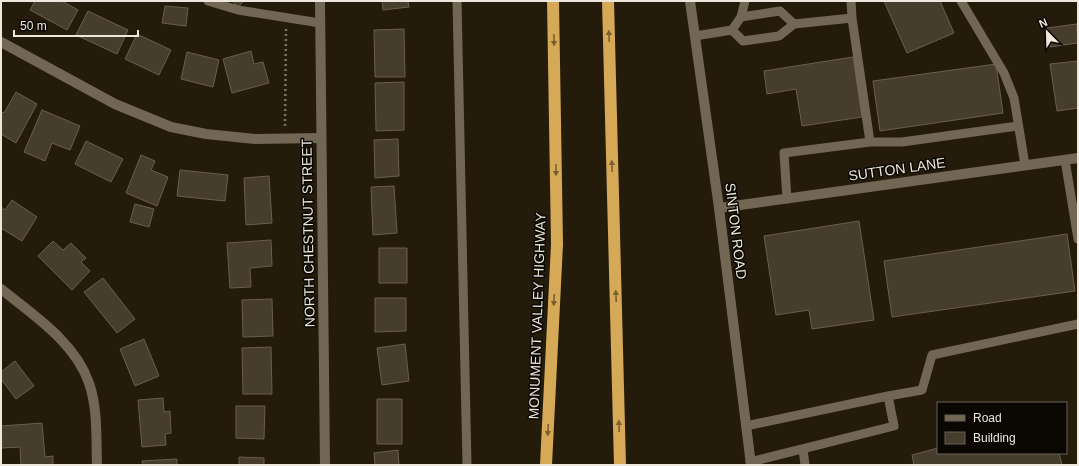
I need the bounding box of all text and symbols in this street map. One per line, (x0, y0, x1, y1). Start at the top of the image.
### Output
scale bar (14, 12, 138, 38)
north arrow (1027, 12, 1067, 52)
text: N (1037, 16, 1049, 30)
text: 50 m (20, 19, 47, 33)
one-way arrow (606, 29, 612, 42)
one-way arrow (550, 34, 557, 46)
street label: NORTH CHESTNUT STREET (298, 138, 318, 327)
street label: SUTTON LANE (847, 154, 947, 184)
one-way arrow (609, 159, 615, 172)
one-way arrow (552, 164, 559, 176)
street label: SINTON ROAD (722, 182, 750, 280)
street label: MONUMENT VALLEY HIGHWAY (525, 212, 549, 420)
one-way arrow (613, 289, 619, 302)
one-way arrow (551, 294, 557, 307)
legend (937, 402, 1067, 454)
text: Road (973, 411, 1002, 425)
one-way arrow (616, 419, 622, 432)
one-way arrow (545, 424, 551, 437)
text: Building (973, 431, 1016, 445)

